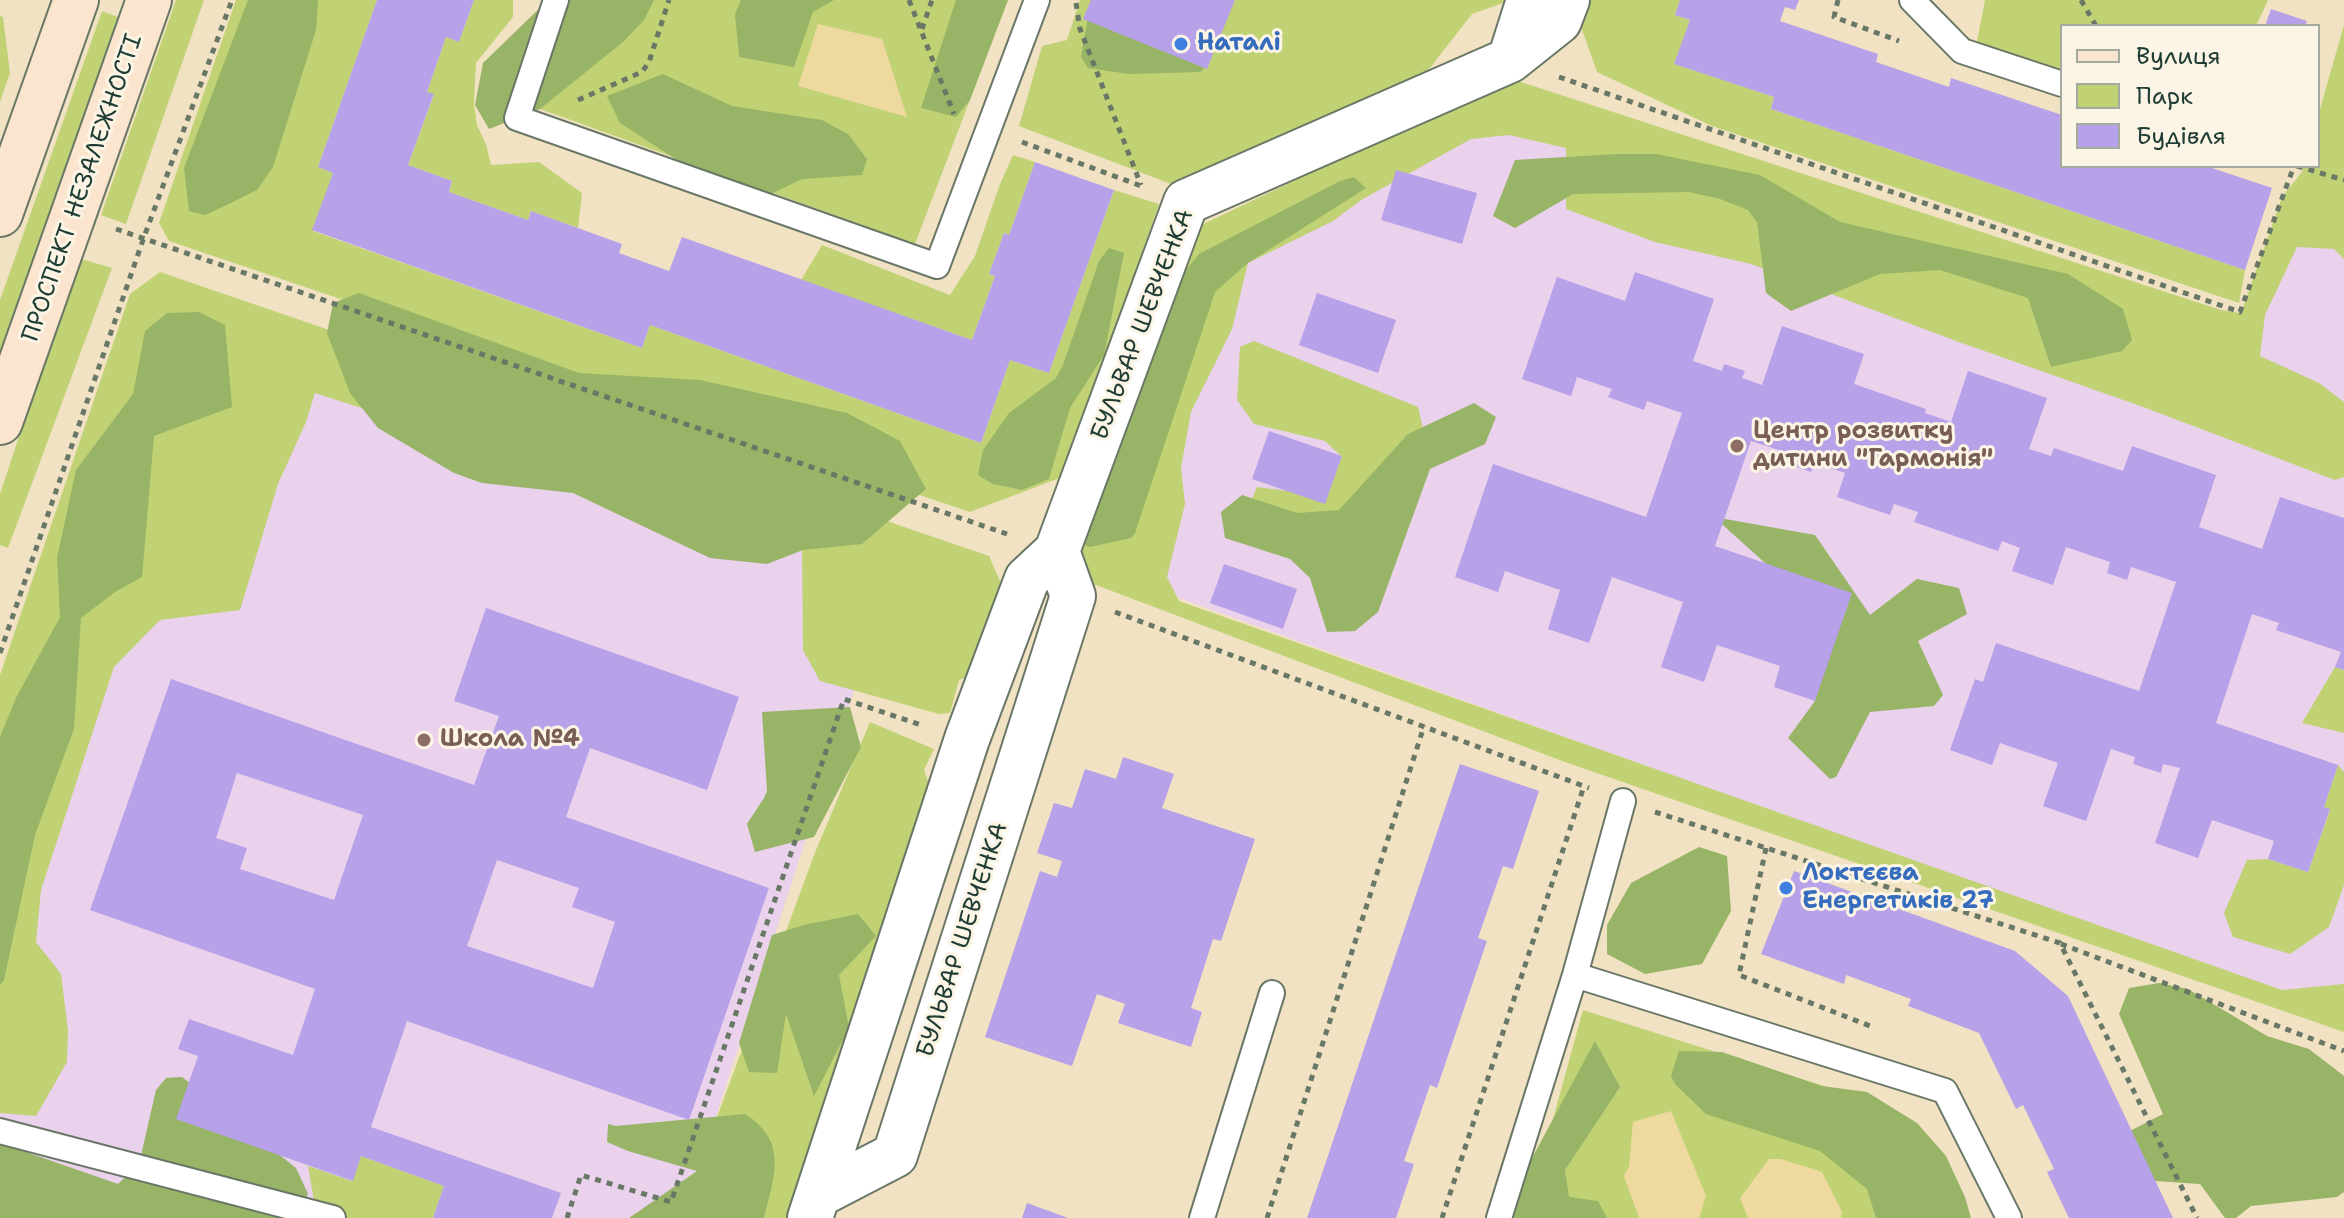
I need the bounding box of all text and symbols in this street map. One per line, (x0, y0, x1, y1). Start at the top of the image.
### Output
legend (2060, 24, 2320, 168)
street label: ПРОСПЕКТ НЕЗАЛЕЖНОСТІ (17, 30, 149, 346)
place label: Наталі (1197, 30, 1281, 58)
marker: Наталі (1172, 35, 1190, 53)
text: Вулиця (2136, 40, 2221, 72)
text: Парк (2136, 80, 2193, 112)
text: Будівля (2136, 120, 2226, 152)
street label: БУЛЬВАР ШЕВЧЕНКА (1086, 205, 1200, 445)
place label: Центр розвитку дитини "Гармонія" (1753, 418, 1993, 474)
marker: Центр розвитку дитини "Гармонія" (1728, 437, 1746, 455)
place label: Школа №4 (440, 726, 580, 754)
marker: Школа №4 (415, 731, 433, 749)
street label: БУЛЬВАР ШЕВЧЕНКА (911, 819, 1015, 1061)
place label: Локтєєва Енергетиків 27 (1802, 860, 1994, 916)
marker: Локтєєва Енергетиків 27 (1777, 879, 1795, 897)

